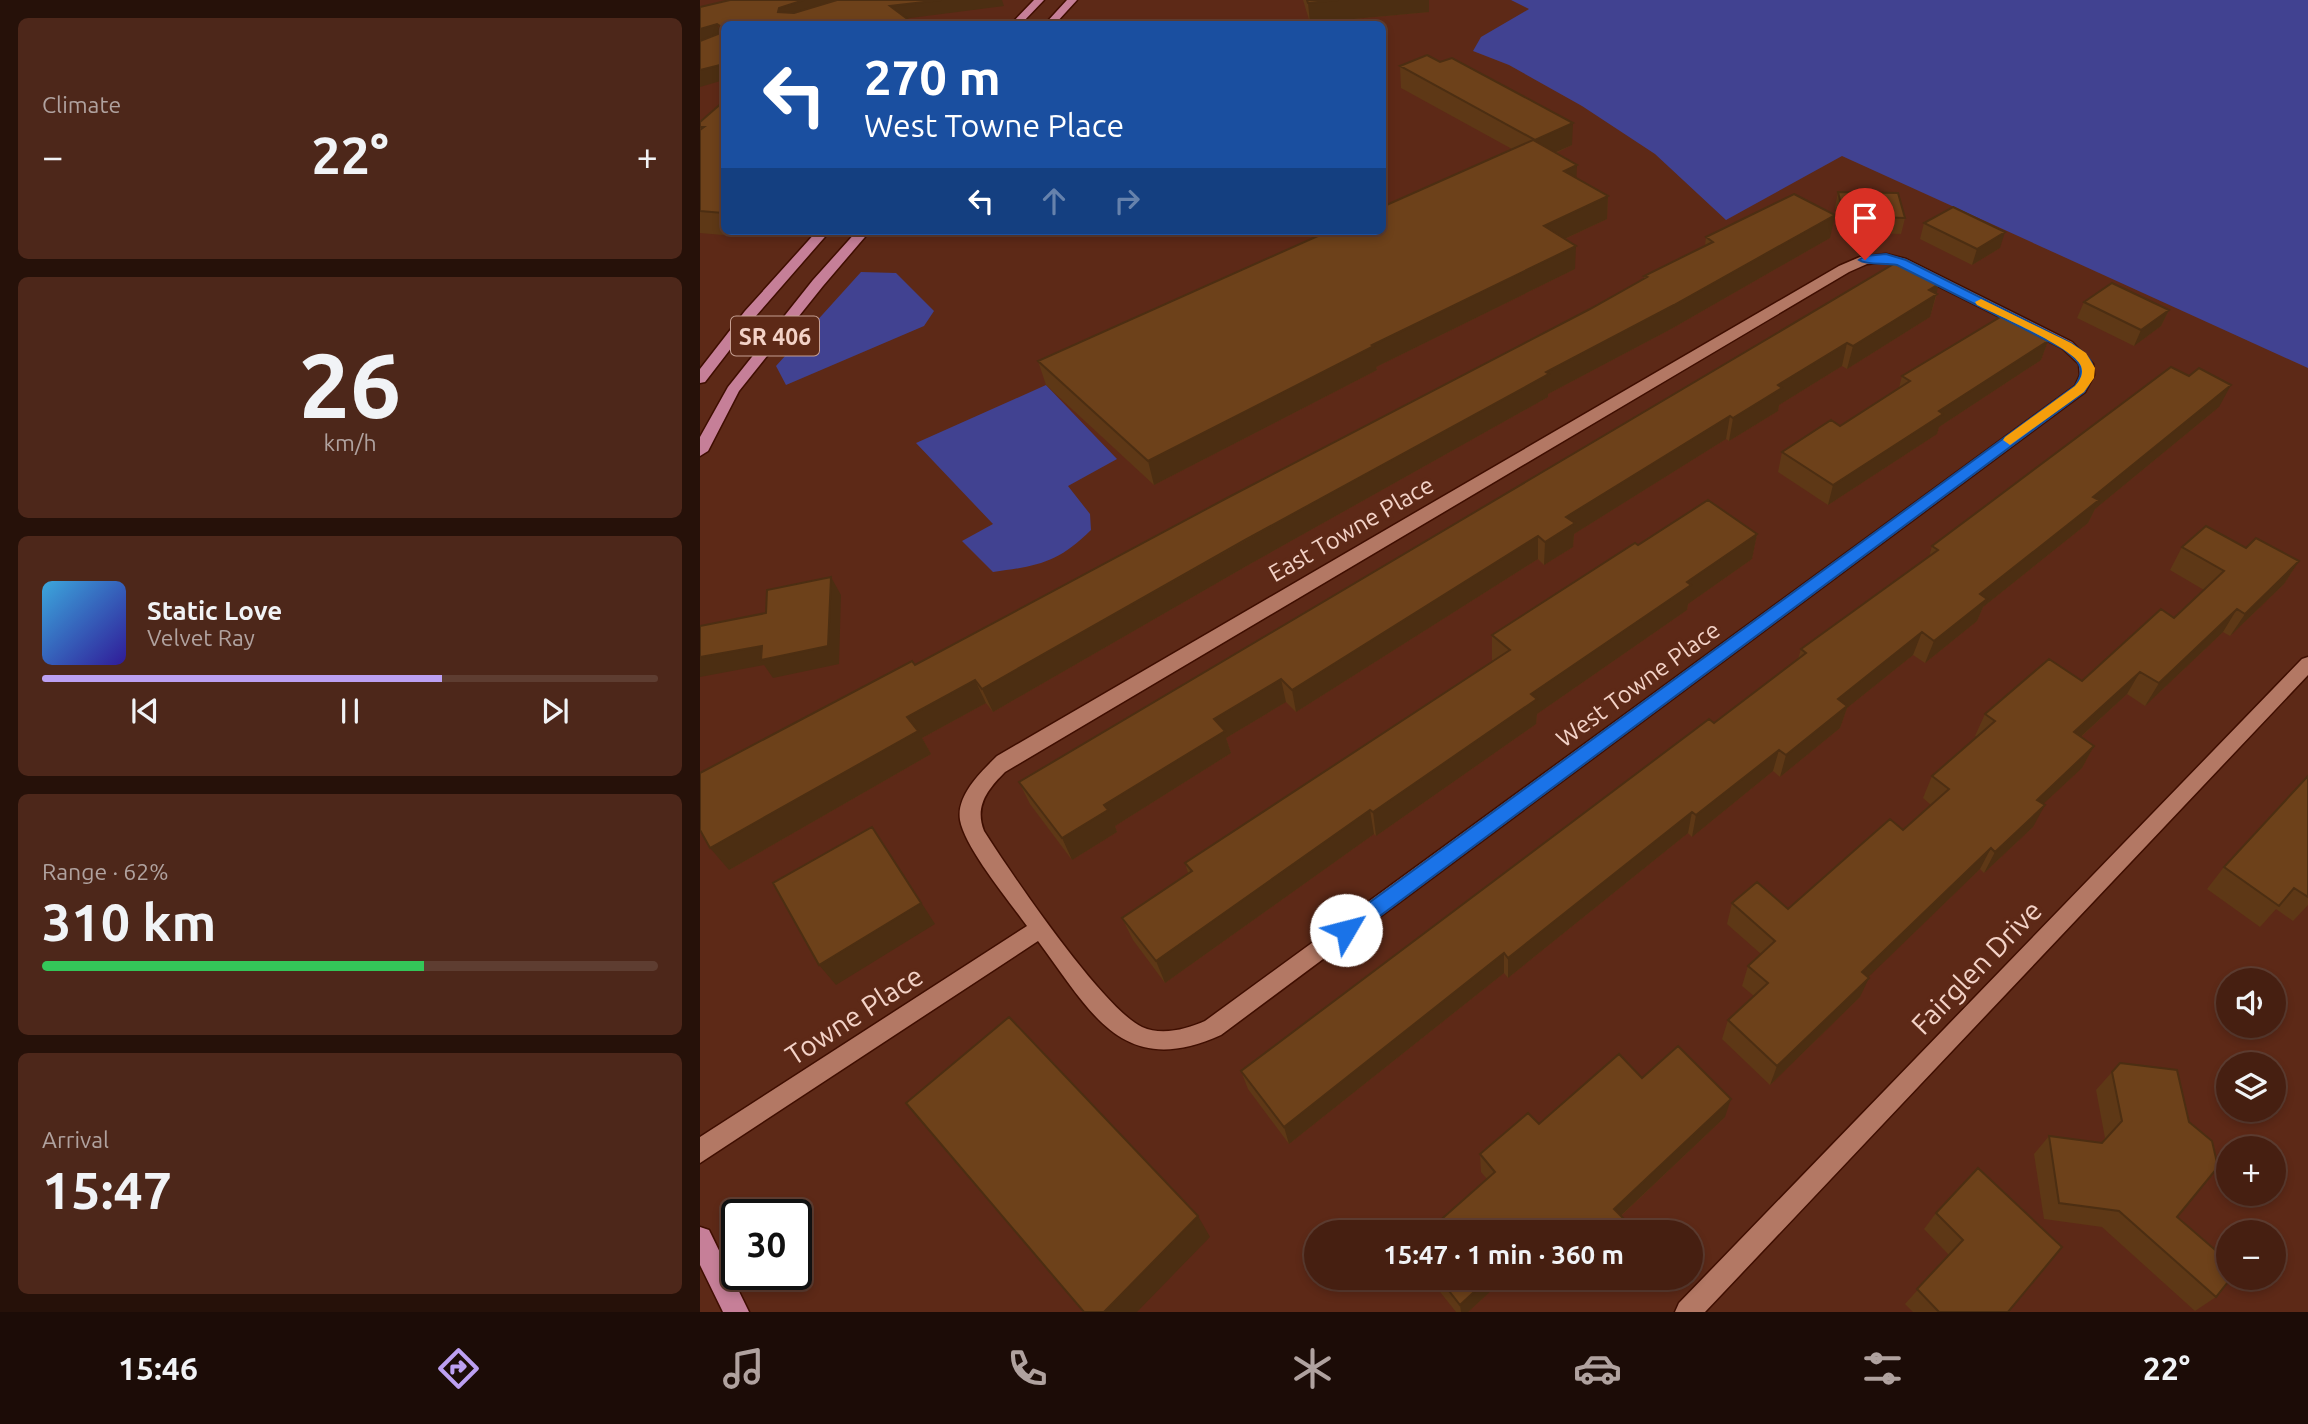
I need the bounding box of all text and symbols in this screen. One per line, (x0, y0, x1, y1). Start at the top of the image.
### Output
icon: left (749, 49, 840, 140)
text: 270 m (864, 49, 1001, 104)
text: Climate (42, 92, 121, 117)
text: West Towne Place (864, 107, 1124, 143)
text: 22° (311, 126, 389, 184)
text: − (42, 135, 63, 177)
text: + (637, 135, 658, 177)
icon: left (962, 182, 1000, 220)
icon: ahead (1035, 182, 1073, 220)
icon: right (1108, 182, 1146, 220)
pin (1835, 188, 1895, 260)
icon: arrive (1846, 199, 1884, 237)
road number: SR 406 (731, 316, 819, 356)
text: 26 (299, 333, 401, 435)
text: km/h (323, 430, 377, 455)
street label: East Towne Place (1264, 471, 1438, 587)
text: Static Love (147, 596, 282, 625)
street label: West Towne Place (1551, 616, 1725, 752)
text: Velvet Ray (147, 625, 255, 650)
icon: previous (126, 692, 164, 730)
icon: pause (331, 692, 369, 730)
icon: next (536, 692, 574, 730)
text: Range · 62% (42, 859, 169, 884)
text: 310 km (42, 893, 216, 951)
position arrow (1309, 893, 1383, 967)
street label: Fairglen Drive (1905, 894, 2047, 1040)
street label: Towne Place (780, 959, 928, 1071)
map controls (2216, 968, 2286, 1290)
button: sound (2216, 968, 2286, 1038)
button: layers (2216, 1052, 2286, 1122)
text: Arrival (42, 1127, 109, 1152)
button: + (2216, 1136, 2286, 1206)
text: 15:47 (42, 1161, 172, 1219)
speed limit sign: 30 (721, 1199, 812, 1290)
button: − (2216, 1220, 2286, 1290)
text: 15:47 · 1 min · 360 m (1383, 1240, 1624, 1269)
icon: directions (434, 1344, 483, 1393)
icon: music (719, 1344, 768, 1393)
icon: phone (1003, 1344, 1052, 1393)
icon: climate (1288, 1344, 1337, 1393)
icon: car (1573, 1344, 1622, 1393)
icon: filters (1858, 1344, 1907, 1393)
text: 15:46 (118, 1350, 198, 1386)
text: 22° (2143, 1350, 2190, 1386)

